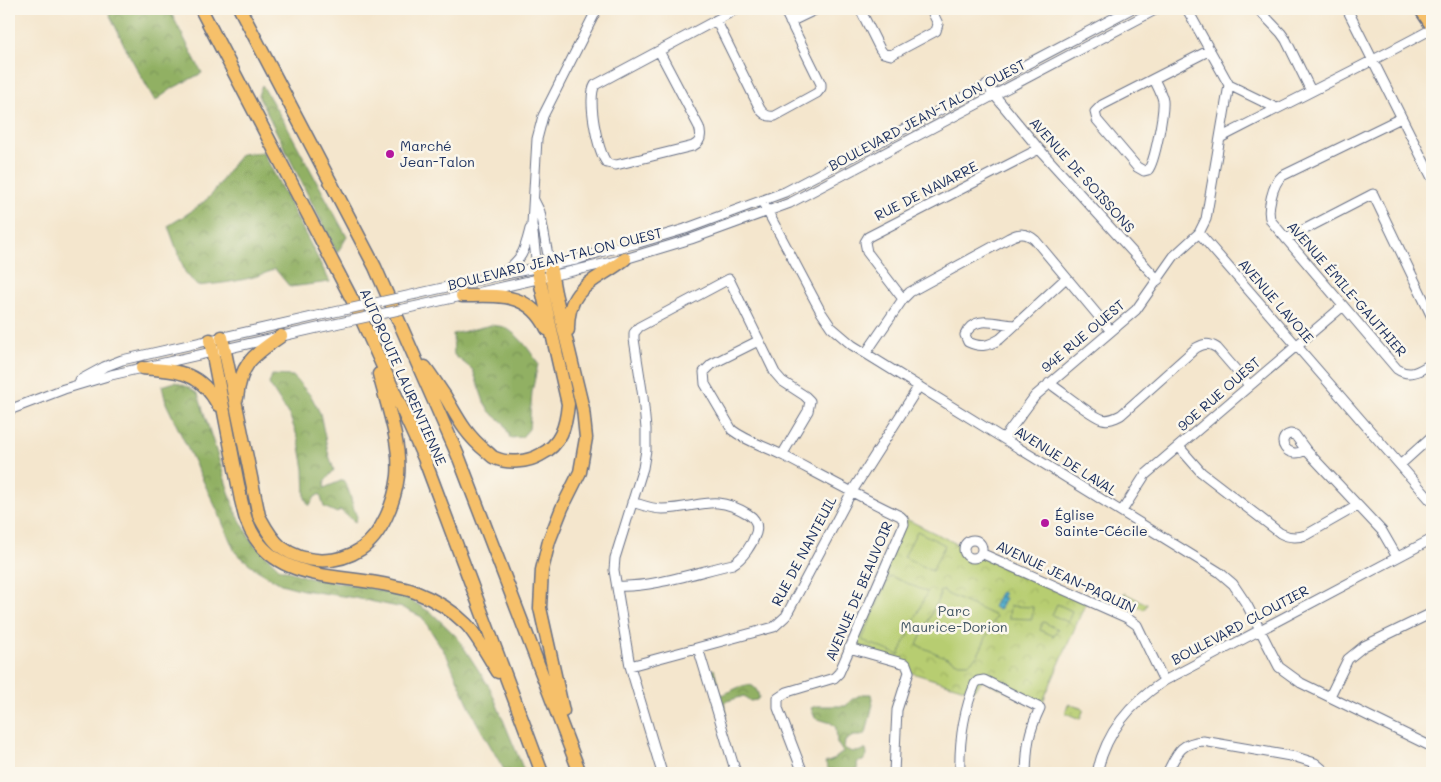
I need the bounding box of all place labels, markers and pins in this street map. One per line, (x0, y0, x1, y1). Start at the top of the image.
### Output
place label: Marché Jean-Talon (400, 136, 475, 171)
marker: Marché Jean-Talon (384, 148, 396, 160)
place label: Église Sainte-Cécile (1055, 505, 1148, 540)
marker: Église Sainte-Cécile (1039, 517, 1051, 529)

